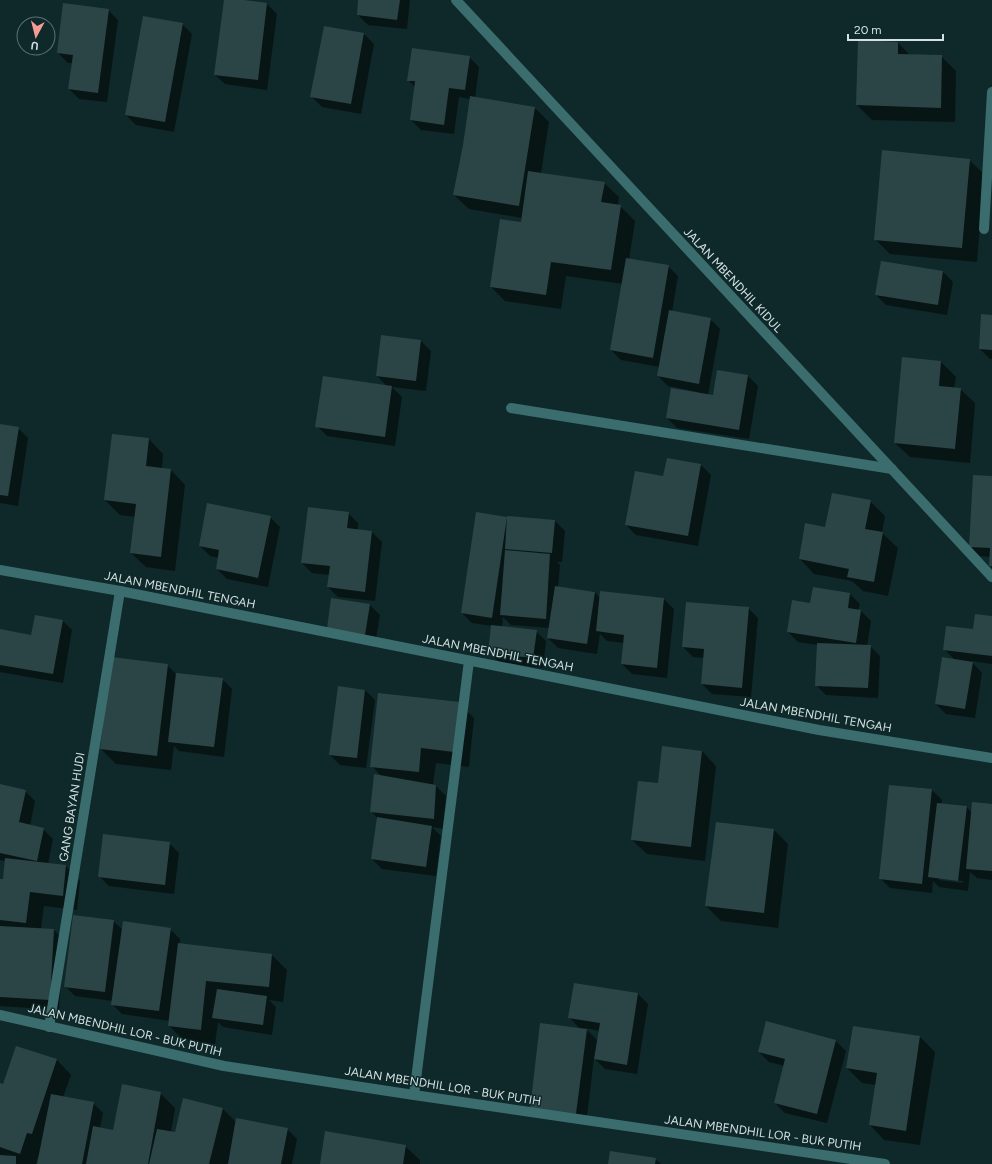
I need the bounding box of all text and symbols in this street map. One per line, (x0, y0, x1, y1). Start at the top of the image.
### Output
north arrow (16, 16, 56, 56)
scale bar (848, 16, 943, 42)
text: 20 m (854, 23, 882, 37)
text: U (30, 38, 39, 52)
street label: JALAN MBENDHIL KIDUL (681, 225, 786, 336)
street label: JALAN MBENDHIL TENGAH (103, 568, 257, 612)
street label: JALAN MBENDHIL TENGAH (421, 631, 575, 675)
street label: JALAN MBENDHIL TENGAH (739, 695, 893, 735)
street label: GANG BAYAN HUDI (56, 751, 88, 863)
street label: JALAN MBENDHIL LOR - BUK PUTIH (27, 1001, 223, 1059)
street label: JALAN MBENDHIL LOR - BUK PUTIH (344, 1064, 542, 1108)
street label: JALAN MBENDHIL LOR - BUK PUTIH (664, 1112, 862, 1154)

